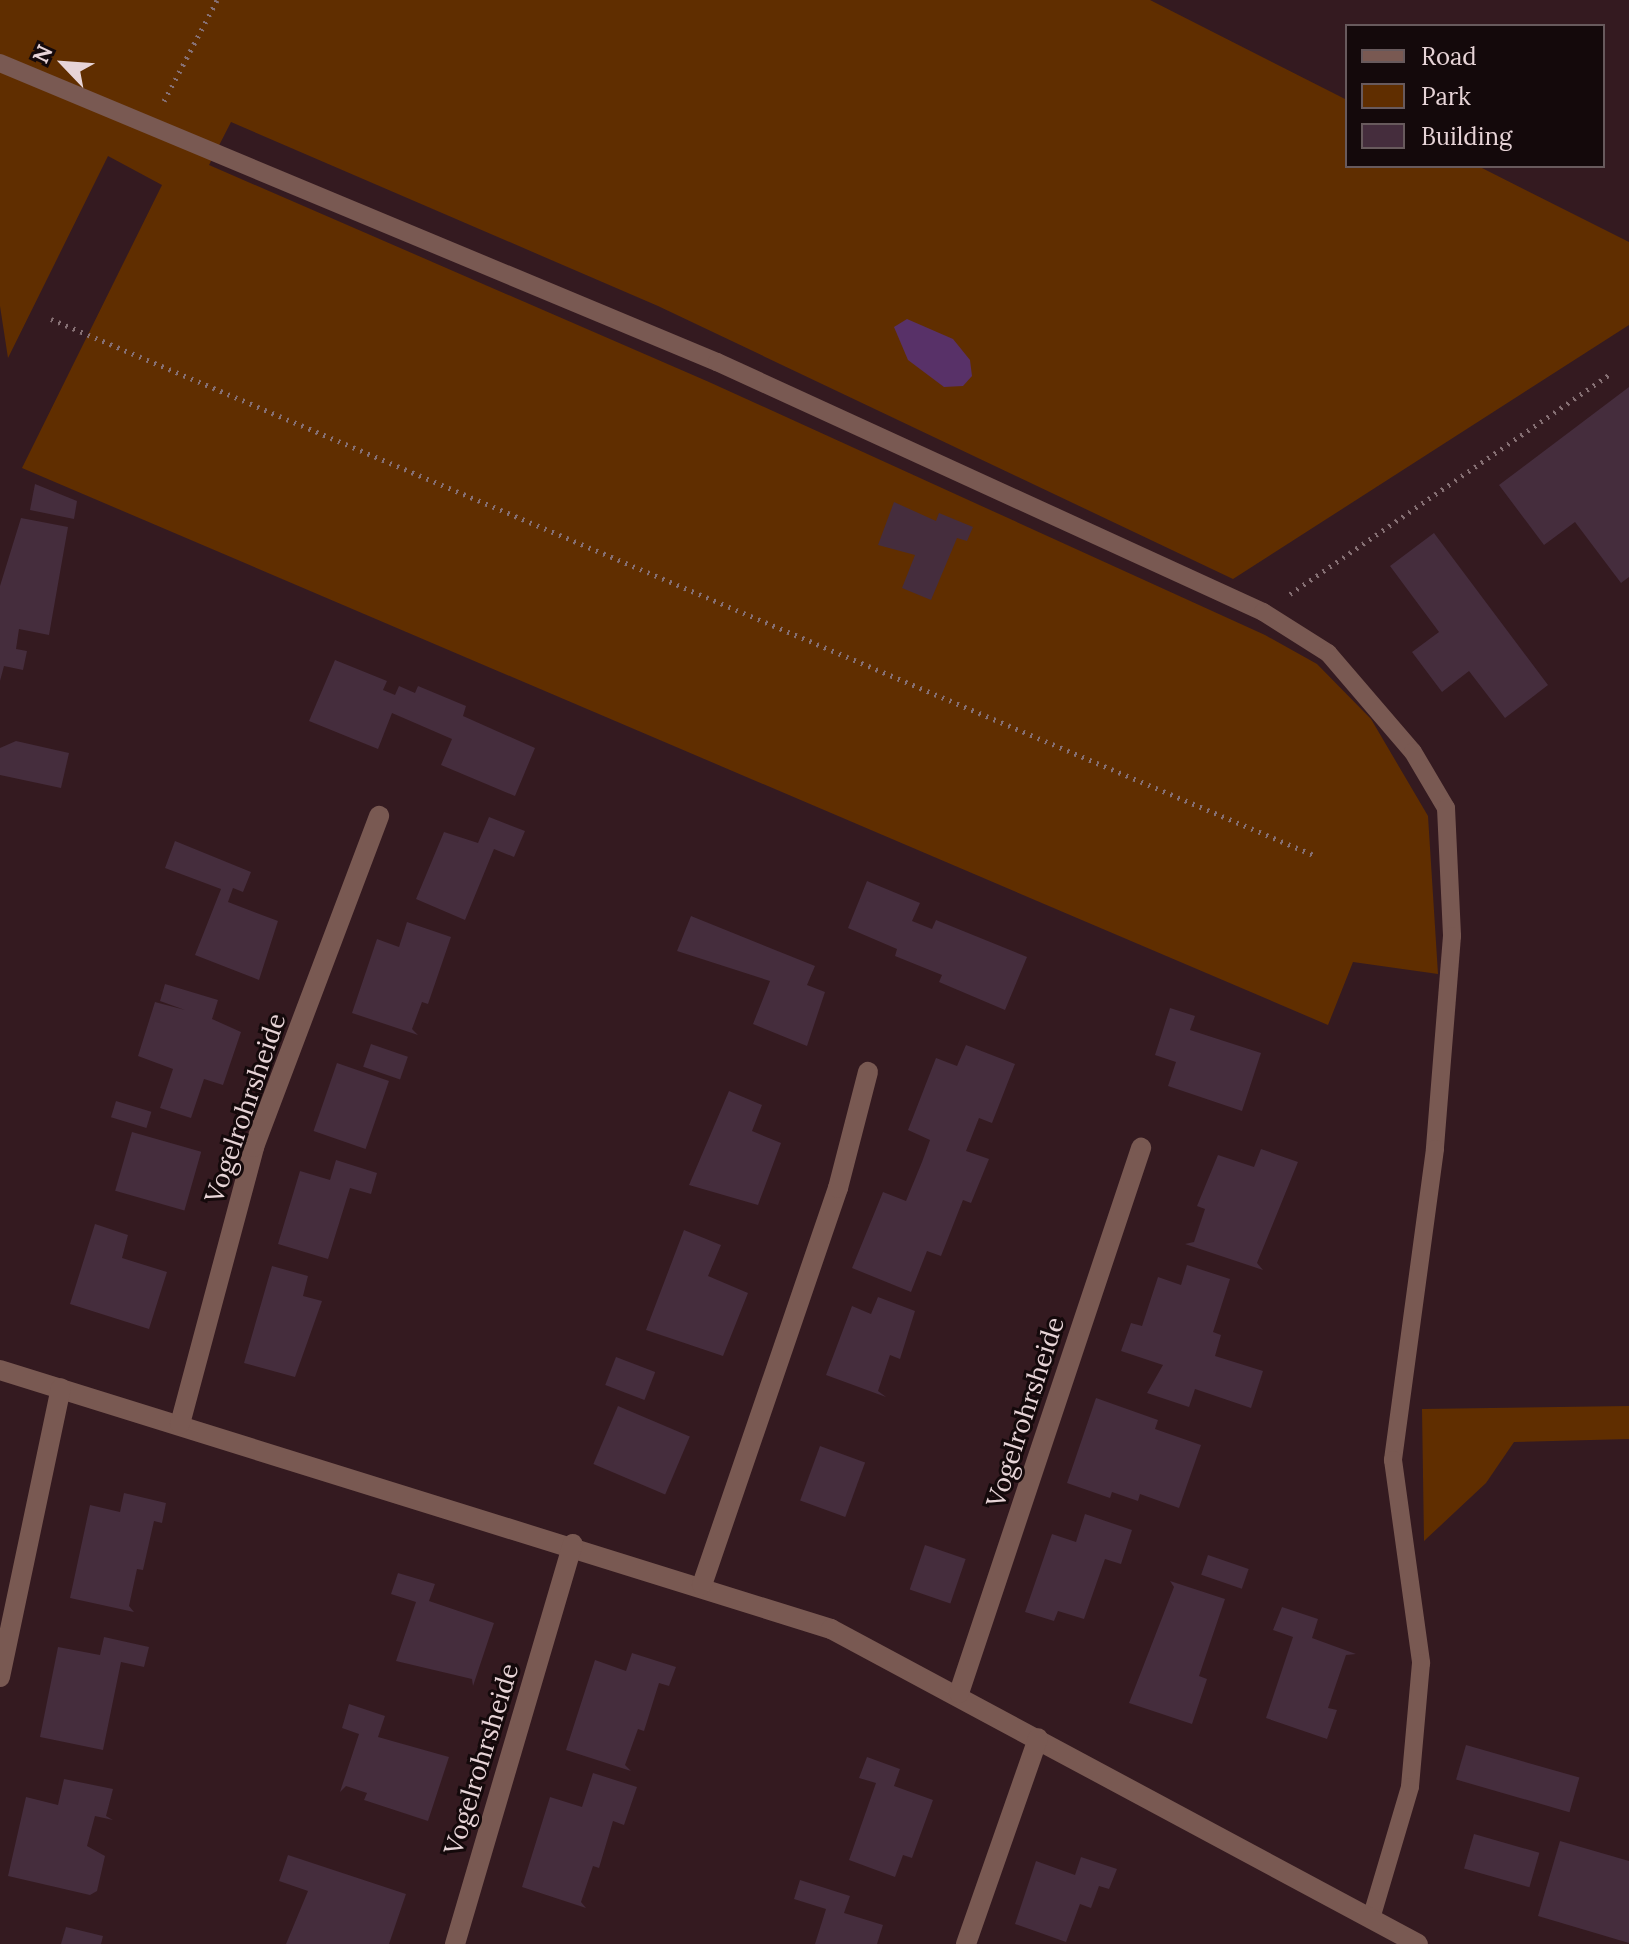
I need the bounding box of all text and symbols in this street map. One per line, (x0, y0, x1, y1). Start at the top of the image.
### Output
north arrow (24, 24, 104, 104)
legend (1345, 24, 1605, 168)
text: N (26, 40, 59, 67)
text: Road (1421, 41, 1477, 72)
text: Park (1421, 81, 1471, 112)
text: Building (1421, 121, 1512, 152)
street label: Vogelrohrsheide (198, 1009, 292, 1207)
street label: Vogelrohrsheide (980, 1313, 1070, 1511)
street label: Vogelrohrsheide (437, 1660, 525, 1858)

